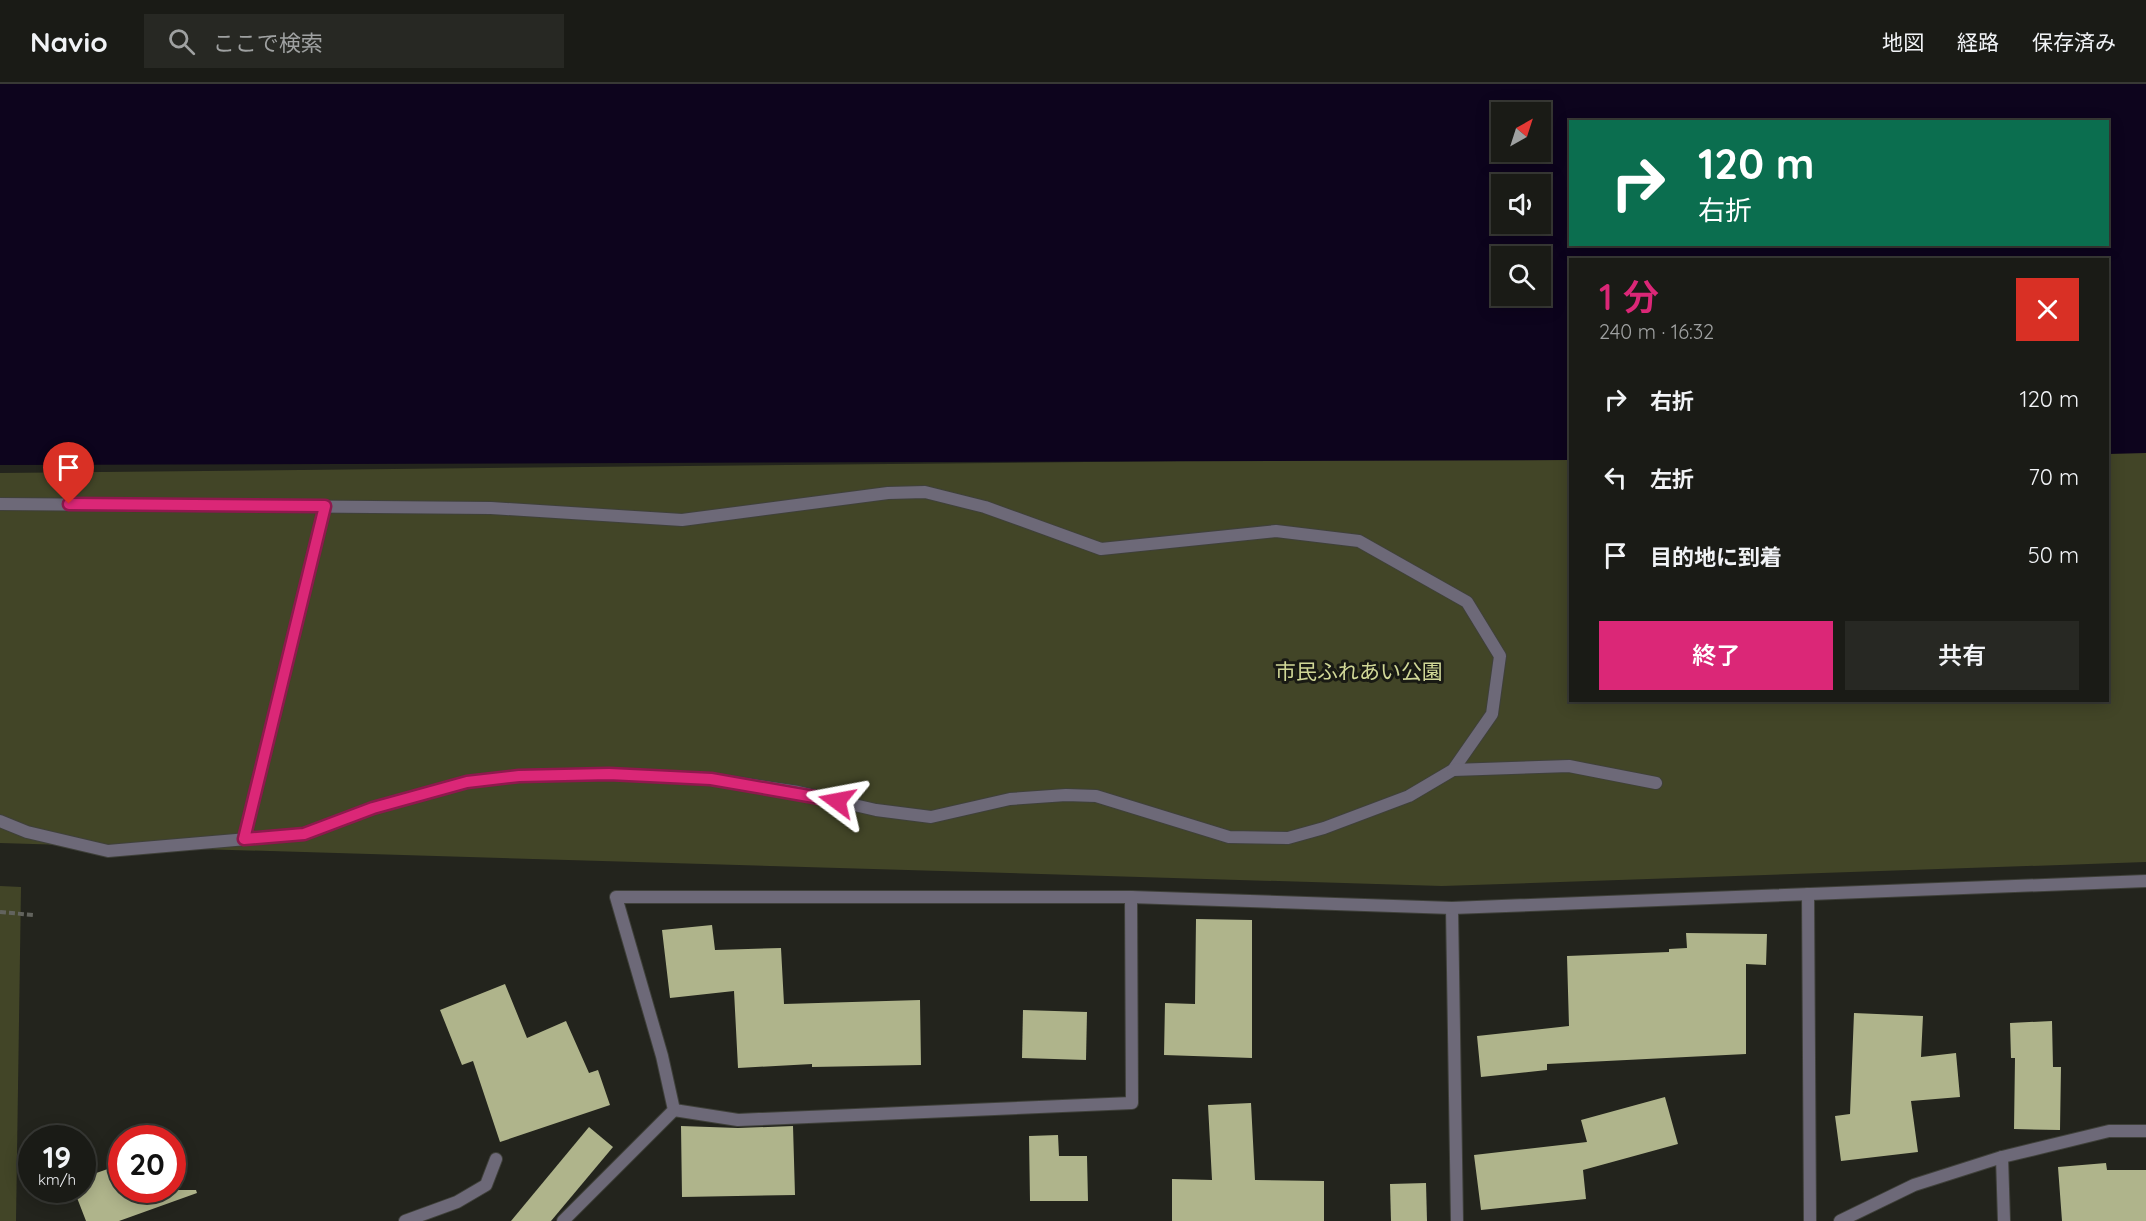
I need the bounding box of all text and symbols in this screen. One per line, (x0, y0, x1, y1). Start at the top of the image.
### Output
search box (144, 14, 564, 68)
text: Navio (30, 24, 108, 59)
icon: search (165, 25, 198, 58)
text: ここで検索 (213, 29, 323, 57)
text: 地図 (1882, 29, 1924, 55)
text: 経路 (1957, 29, 1999, 55)
text: 保存済み (2032, 29, 2116, 55)
north arrow (1491, 102, 1551, 162)
map controls (1491, 102, 1551, 306)
text: 120 m (1698, 137, 1815, 190)
icon: right (1599, 144, 1677, 222)
button: sound (1491, 174, 1551, 234)
text: 右折 (1698, 193, 1752, 227)
button: search (1491, 246, 1551, 306)
text: 1 分 (1599, 274, 1659, 319)
button: close (2016, 278, 2079, 341)
text: 240 m · 16:32 (1599, 319, 1714, 344)
icon: right (1599, 383, 1632, 416)
text: 120 m (2020, 385, 2079, 413)
text: 右折 (1650, 387, 1694, 415)
pin (43, 442, 94, 504)
icon: arrive (52, 451, 85, 484)
icon: left (1599, 461, 1632, 494)
text: 70 m (2029, 463, 2079, 491)
text: 左折 (1650, 465, 1694, 493)
icon: arrive (1599, 539, 1632, 572)
text: 50 m (2028, 541, 2079, 569)
text: 目的地に到着 (1650, 543, 1782, 571)
button: 終了 (1599, 621, 1833, 690)
button: 共有 (1845, 621, 2079, 690)
park label: 市民ふれあい公園 (1275, 658, 1443, 684)
position arrow (805, 769, 869, 833)
speed limit sign: 20 (108, 1125, 186, 1203)
text: 19 (43, 1138, 71, 1176)
text: km/h (38, 1170, 76, 1189)

